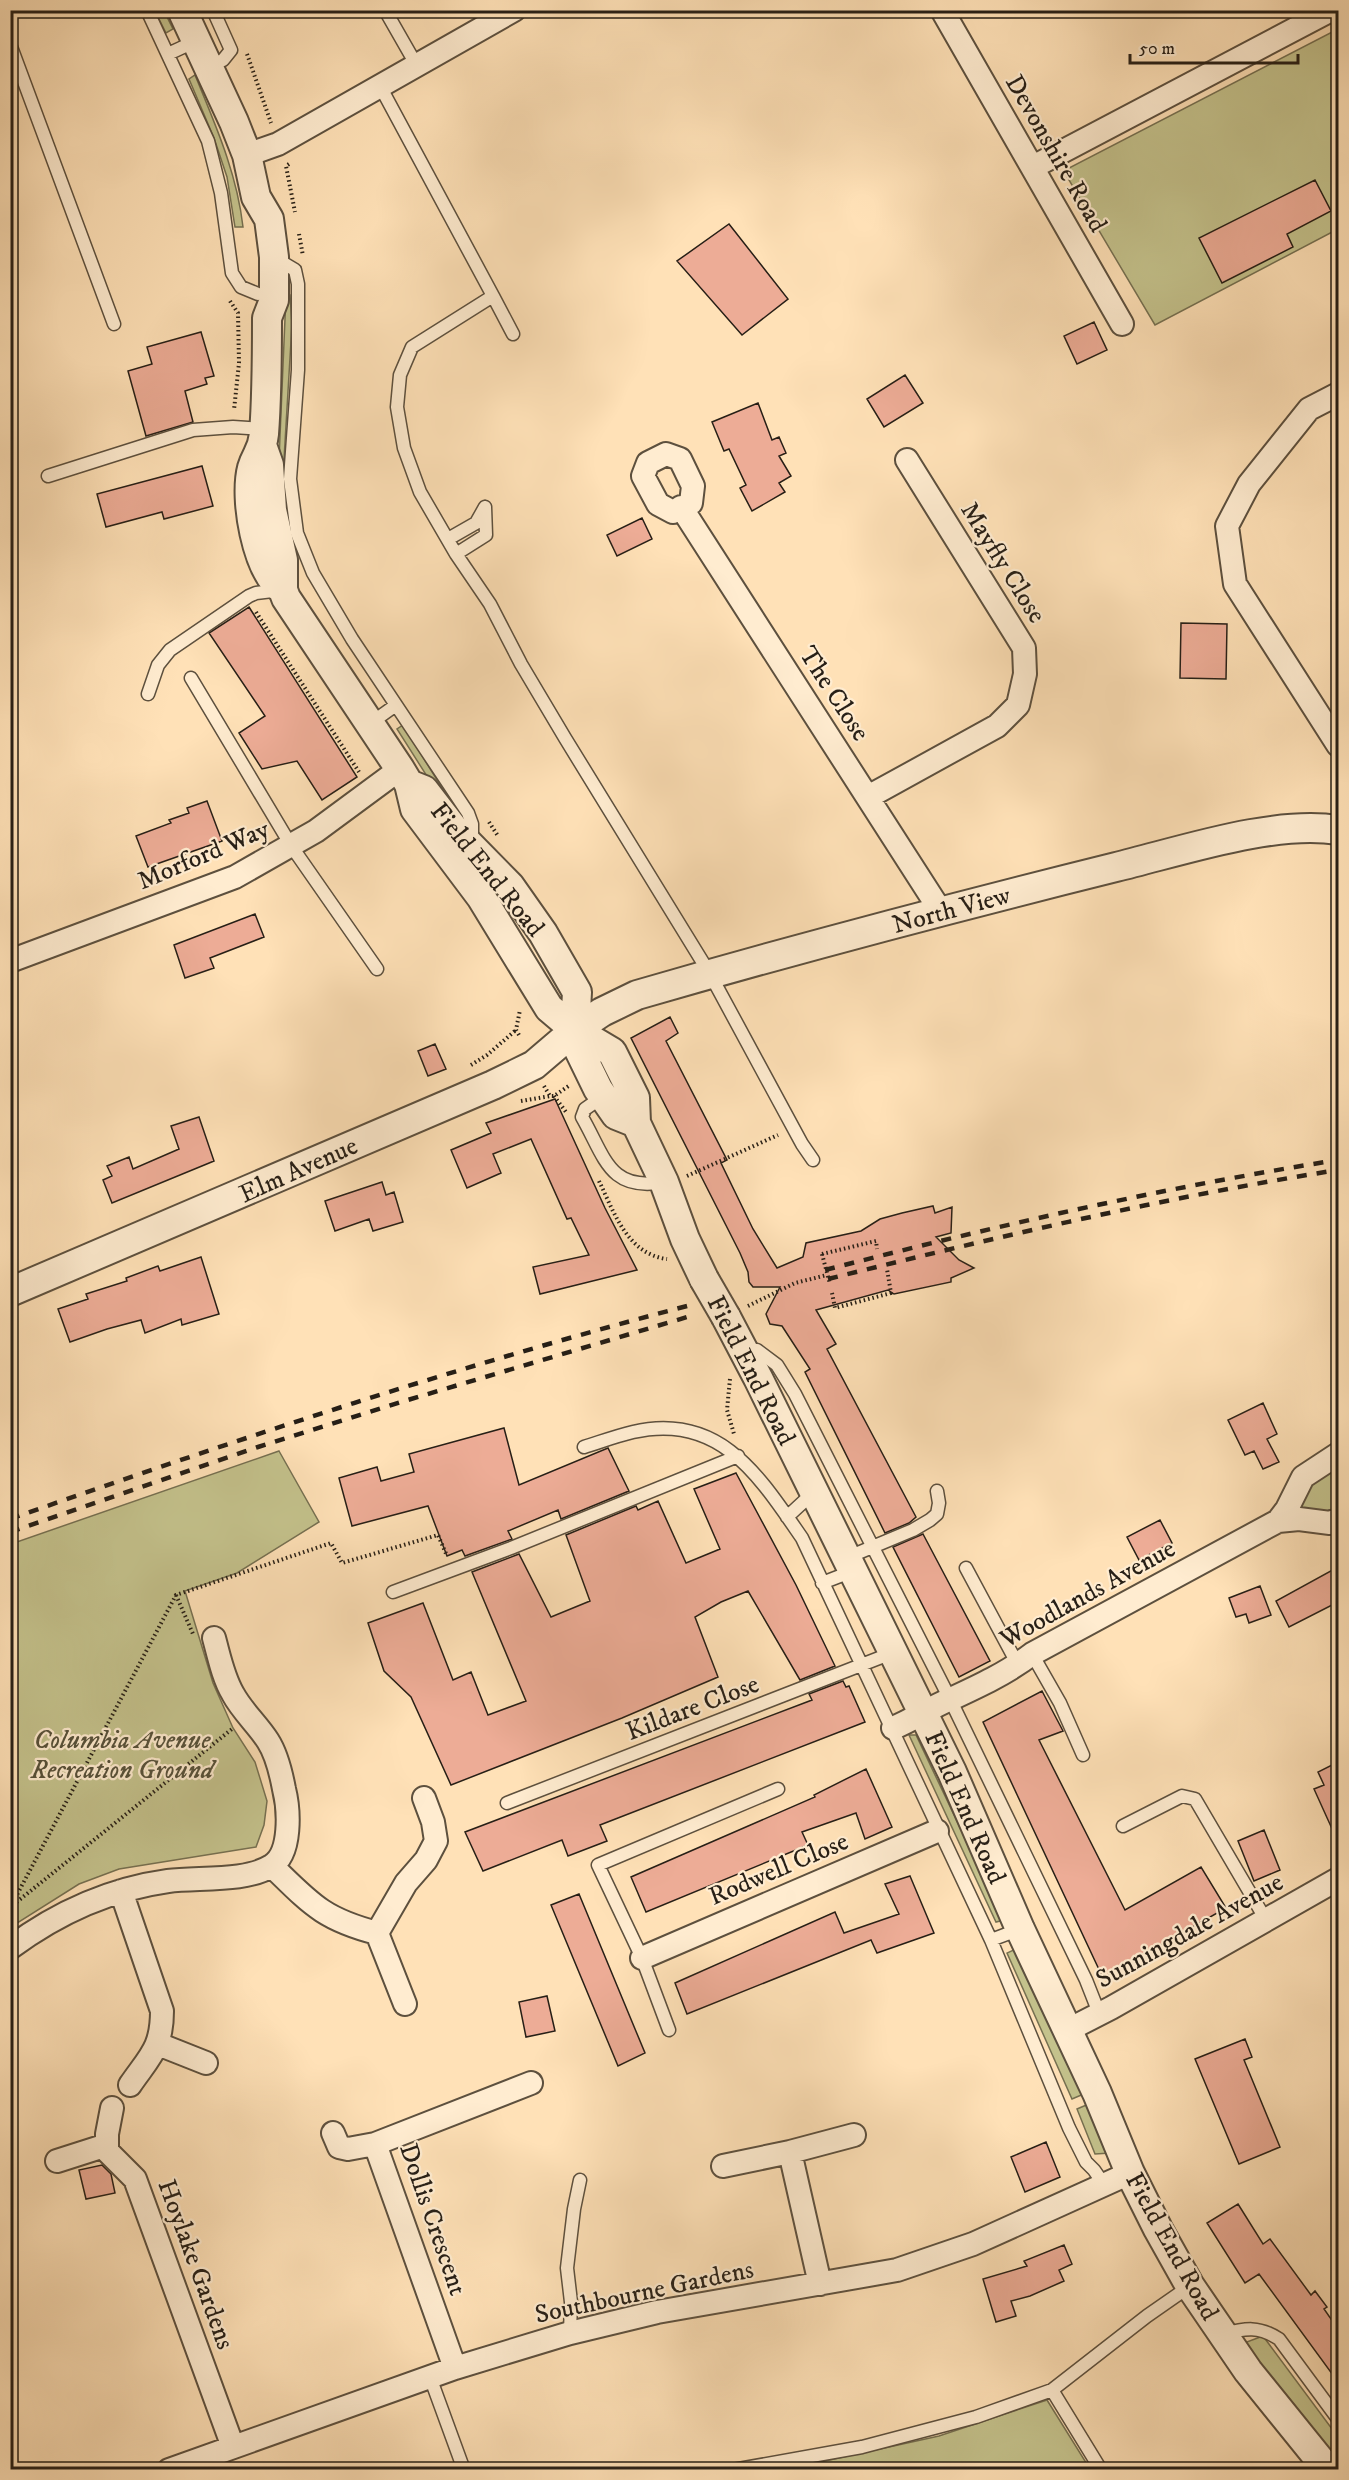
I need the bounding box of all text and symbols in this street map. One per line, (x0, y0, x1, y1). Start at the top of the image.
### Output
scale bar (1130, 27, 1298, 65)
text: 50 m (1139, 38, 1175, 60)
street label: Devonshire Road (997, 69, 1114, 238)
street label: Mayfly Close (953, 496, 1053, 630)
street label: The Close (791, 640, 877, 748)
street label: Field End Road (422, 796, 551, 944)
street label: Morford Way (133, 813, 275, 898)
street label: North View (889, 879, 1014, 942)
street label: Elm Avenue (234, 1130, 363, 1211)
street label: Field End Road (699, 1290, 803, 1451)
street label: Woodlands Avenue (993, 1533, 1181, 1657)
street label: Kildare Close (621, 1668, 764, 1749)
park label: Columbia Avenue Recreation Ground (30, 1724, 217, 1787)
street label: Field End Road (916, 1726, 1013, 1889)
street label: Rodwell Close (704, 1825, 853, 1914)
street label: Sunningdale Avenue (1090, 1866, 1289, 1996)
street label: Dollis Crescent (391, 2139, 474, 2300)
street label: Field End Road (1117, 2167, 1226, 2326)
street label: Hoylake Gardens (150, 2175, 242, 2354)
street label: Southbourne Gardens (532, 2253, 757, 2332)

